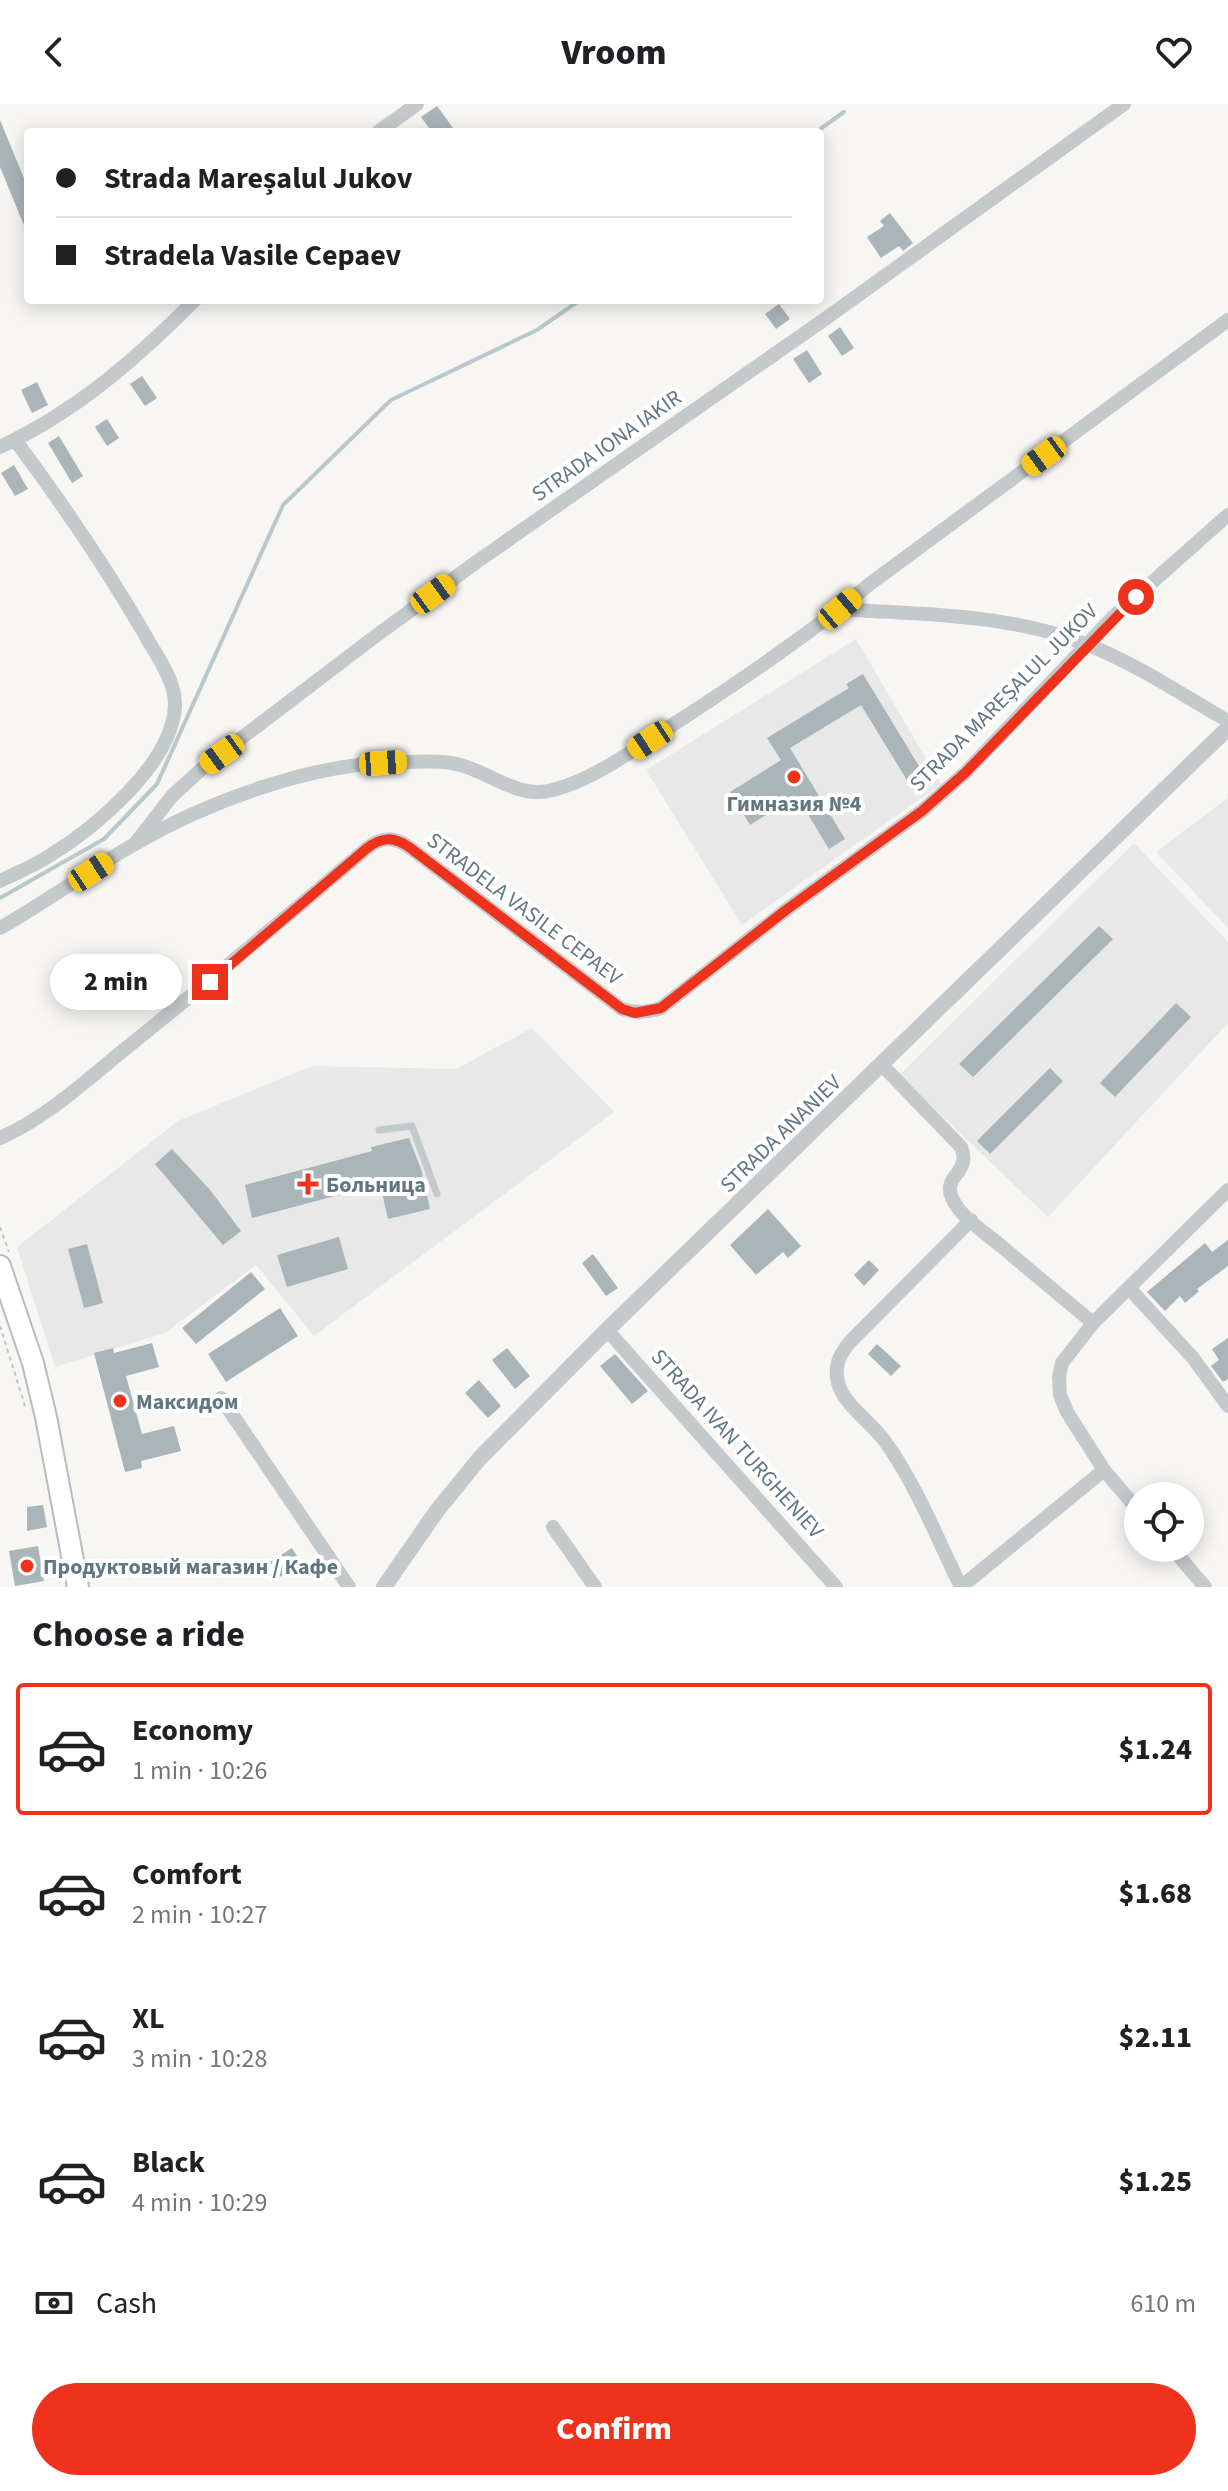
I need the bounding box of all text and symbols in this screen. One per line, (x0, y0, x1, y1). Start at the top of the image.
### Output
text: Vroom (561, 27, 667, 78)
icon: back (32, 30, 76, 74)
icon: heart (1152, 30, 1196, 74)
text: Strada Mareșalul Jukov (104, 157, 412, 200)
text: Stradela Vasile Cepaev (104, 234, 401, 277)
street label: STRADA IONA IAKIR (525, 382, 688, 510)
car (1018, 432, 1070, 480)
car (407, 570, 459, 618)
route start (1118, 579, 1154, 615)
car (814, 584, 866, 634)
street label: STRADA MAREȘALUL JUKOV (902, 596, 1106, 799)
car (623, 717, 677, 763)
car (196, 730, 248, 778)
car (358, 749, 408, 777)
marker: Гимназия №4 (785, 768, 803, 786)
place label: Гимназия №4 (727, 788, 862, 820)
street label: STRADELA VASILE CEPAEV (420, 825, 629, 993)
car (64, 849, 118, 895)
callout: 2 min (50, 954, 182, 1010)
text: 2 min (84, 963, 148, 1000)
route end (192, 964, 228, 1000)
street label: STRADA ANANIEV (713, 1067, 849, 1200)
place label: Больница (326, 1169, 426, 1201)
marker: Больница (297, 1173, 319, 1195)
street label: STRADA IVAN TURGHENIEV (643, 1342, 832, 1546)
place label: Максидом (136, 1386, 239, 1418)
marker: Максидом (111, 1392, 129, 1410)
map controls (1124, 1482, 1204, 1562)
button: locate (1124, 1482, 1204, 1562)
place label: Продуктовый магазин / Кафе (43, 1551, 338, 1583)
marker: Продуктовый магазин / Кафе (18, 1557, 36, 1575)
text: Choose a ride (32, 1609, 245, 1660)
text: Economy (132, 1709, 253, 1752)
icon: car (36, 1713, 108, 1785)
text: $1.24 (1119, 1728, 1192, 1771)
text: 1 min · 10:26 (132, 1752, 267, 1789)
text: Comfort (132, 1853, 242, 1896)
icon: car (36, 1857, 108, 1929)
text: $1.68 (1119, 1872, 1192, 1915)
text: 2 min · 10:27 (132, 1896, 267, 1933)
text: XL (132, 1997, 165, 2040)
icon: car (36, 2001, 108, 2073)
text: $2.11 (1119, 2016, 1192, 2059)
text: 3 min · 10:28 (132, 2040, 267, 2077)
text: Black (132, 2141, 205, 2184)
icon: car (36, 2145, 108, 2217)
text: $1.25 (1119, 2160, 1192, 2203)
text: 4 min · 10:29 (132, 2184, 267, 2221)
icon: cash (32, 2281, 76, 2325)
text: Cash (96, 2282, 157, 2325)
text: 610 m (1130, 2285, 1196, 2322)
button: Confirm (32, 2383, 1196, 2475)

